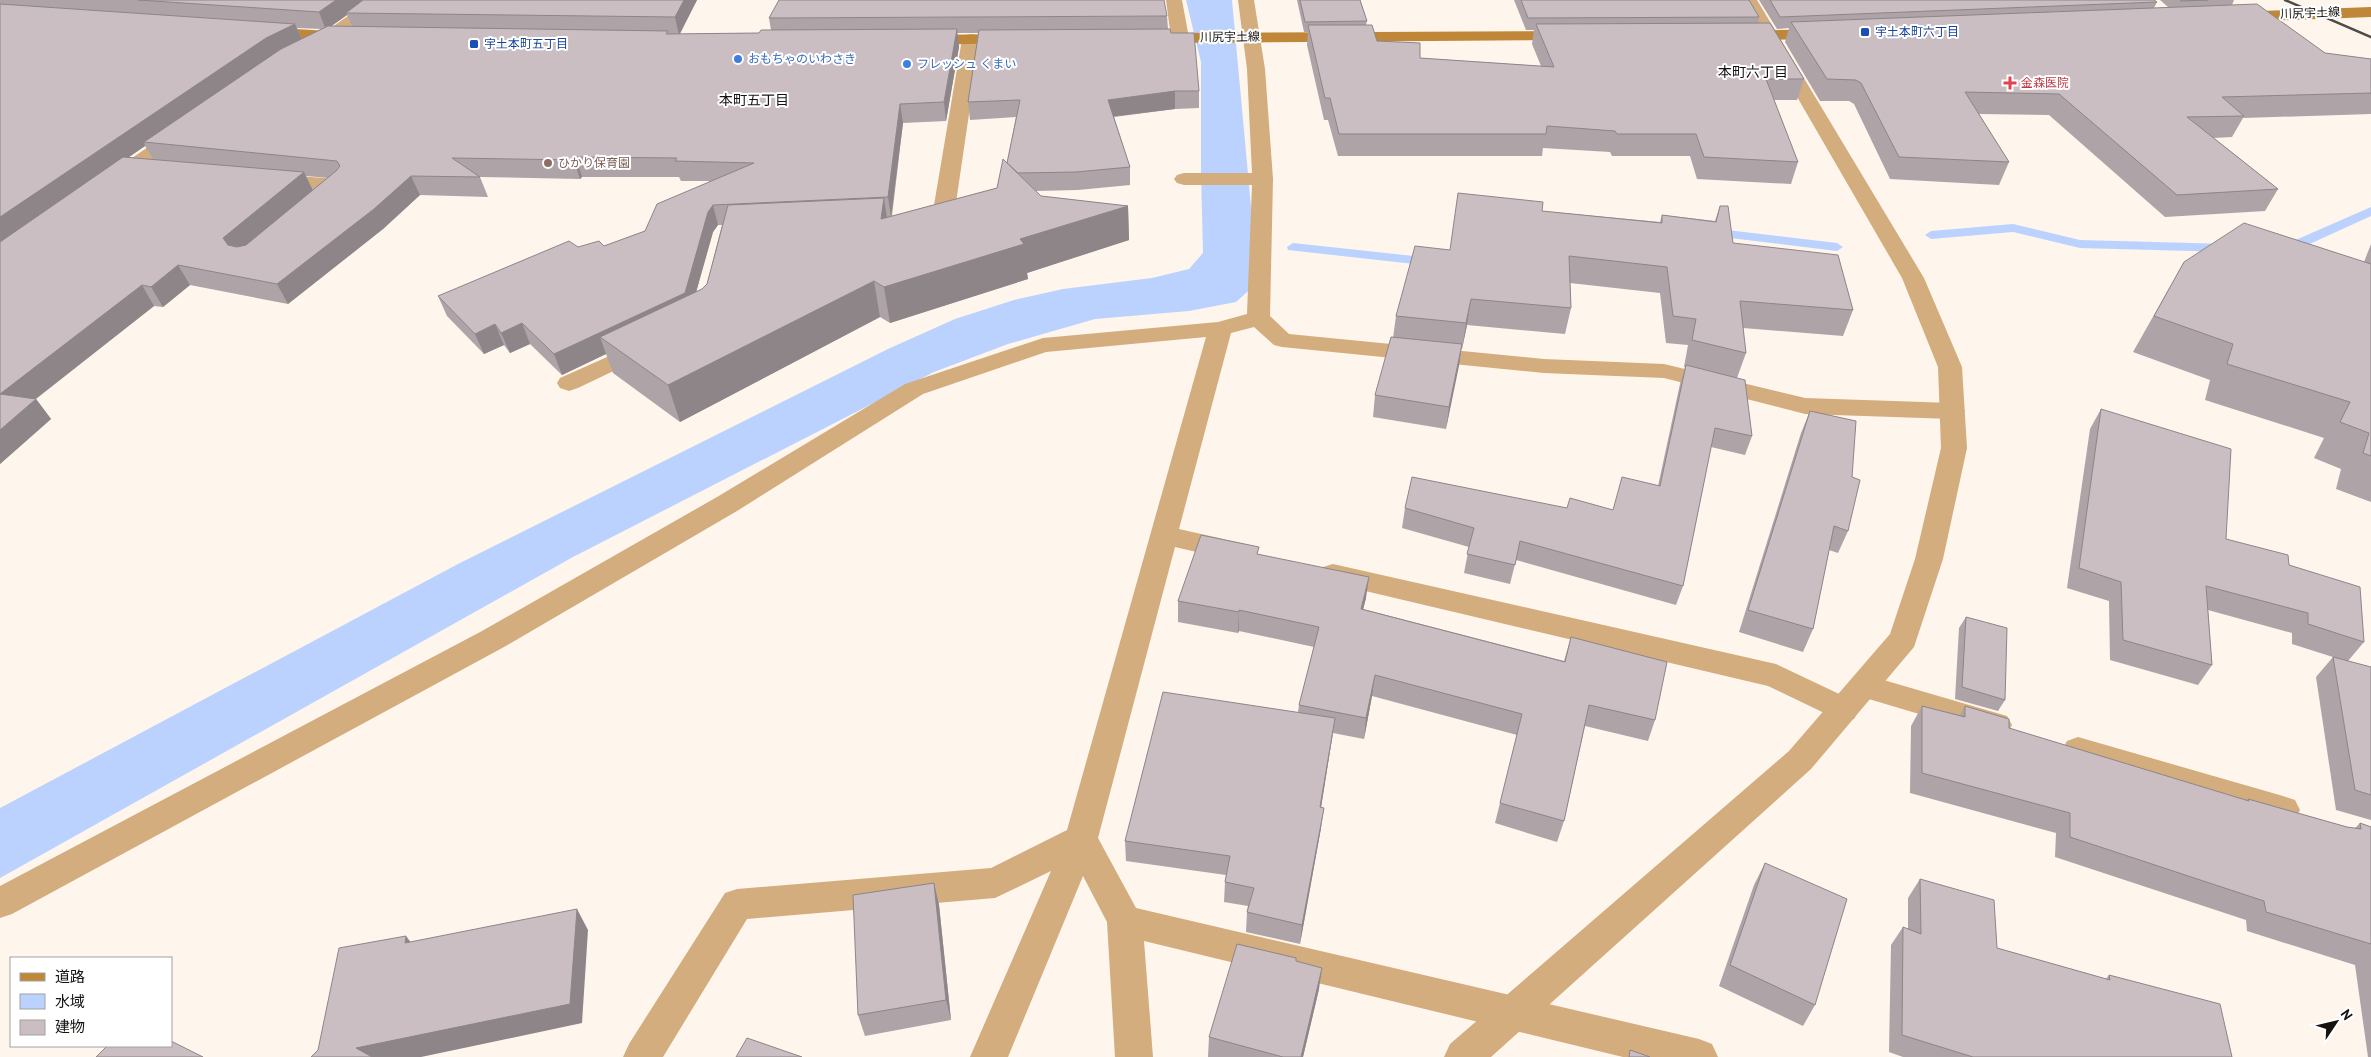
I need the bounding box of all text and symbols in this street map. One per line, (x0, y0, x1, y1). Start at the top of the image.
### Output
street label: 川尻宇土線 (2280, 4, 2340, 21)
place label: 宇土本町六丁目 (1875, 24, 1959, 39)
marker: 宇土本町六丁目 (1859, 26, 1871, 38)
street label: 川尻宇土線 (1200, 28, 1260, 45)
place label: 宇土本町五丁目 (484, 36, 568, 51)
marker: 宇土本町五丁目 (468, 38, 480, 50)
place label: おもちゃのいわさき (748, 51, 856, 66)
marker: おもちゃのいわさき (732, 53, 744, 65)
place label: フレッシュ くまい (917, 56, 1016, 71)
marker: フレッシュ くまい (901, 58, 913, 70)
district label: 本町六丁目 (1718, 63, 1788, 81)
place label: 金森医院 (2021, 75, 2069, 90)
marker: 金森医院 (2003, 76, 2017, 90)
district label: 本町五丁目 (719, 91, 789, 109)
place label: ひかり保育園 (558, 155, 630, 170)
marker: ひかり保育園 (542, 157, 554, 169)
legend (10, 957, 172, 1047)
text: 道路 (55, 967, 85, 986)
text: 水域 (55, 992, 85, 1011)
north arrow (2311, 997, 2361, 1047)
text: N (2337, 1006, 2357, 1023)
text: 建物 (55, 1017, 85, 1036)

